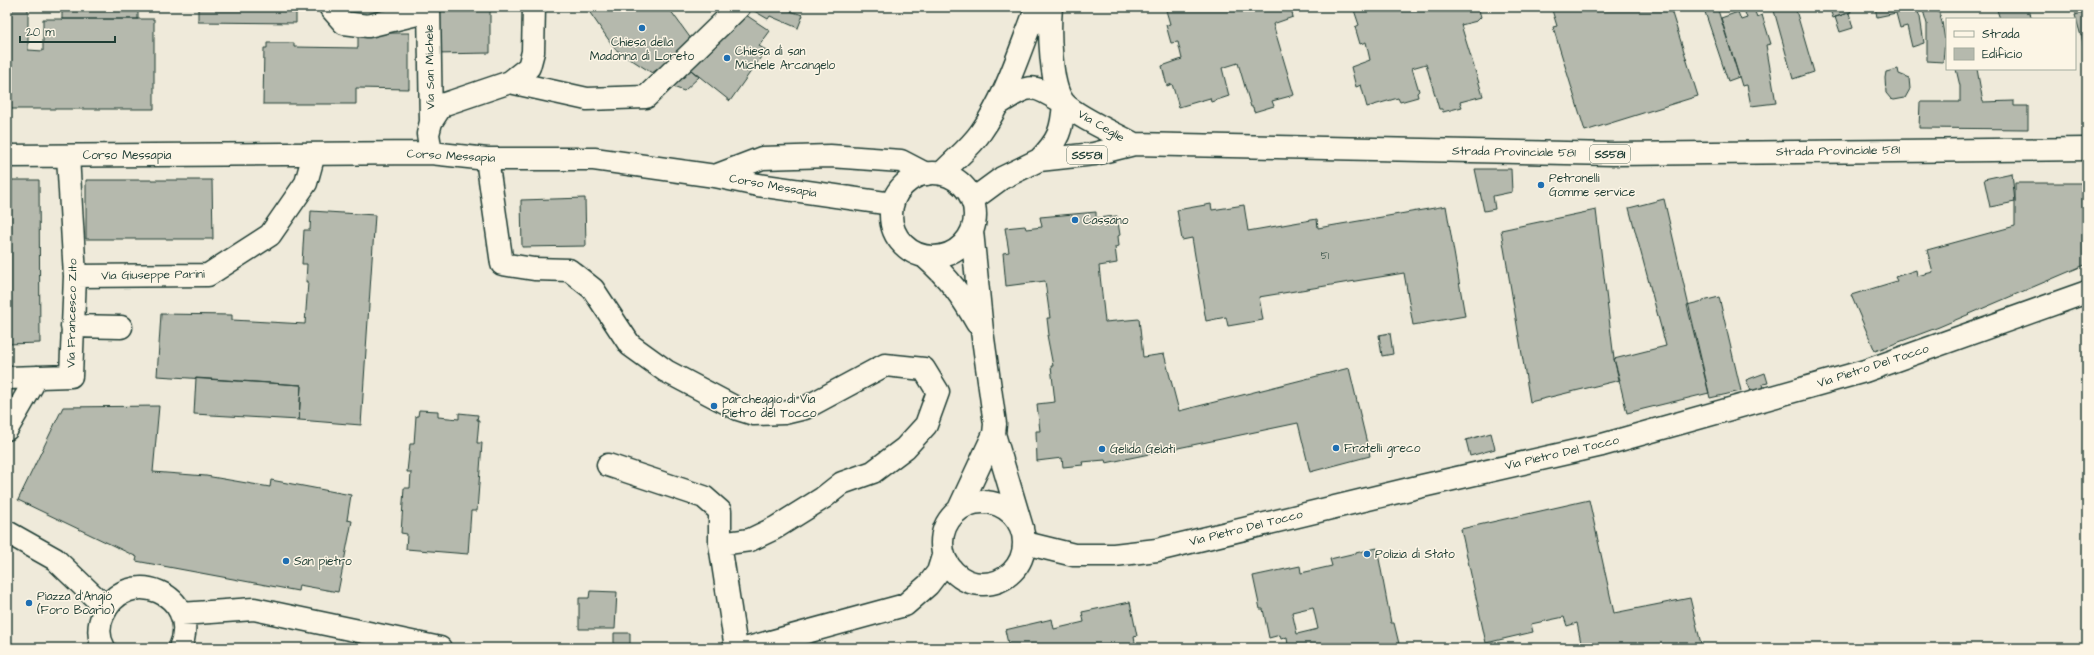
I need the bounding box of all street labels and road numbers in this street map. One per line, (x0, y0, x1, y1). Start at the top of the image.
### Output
street label: Via San Michele (421, 24, 439, 110)
street label: Via Ceglie (1074, 106, 1128, 147)
street label: Strada Provinciale 581 (1776, 141, 1901, 161)
street label: Strada Provinciale 581 (1452, 142, 1577, 162)
street label: Corso Messapia (406, 145, 496, 167)
road number: SS581 (1590, 145, 1630, 163)
road number: SS581 (1067, 146, 1107, 164)
street label: Corso Messapia (83, 147, 171, 164)
street label: Corso Messapia (728, 170, 818, 202)
street label: Via Francesco Zito (63, 258, 81, 368)
street label: Via Giuseppe Parini (101, 266, 205, 284)
street label: Via Pietro Del Tocco (1815, 340, 1931, 392)
street label: Via Pietro Del Tocco (1503, 432, 1621, 474)
street label: Via Pietro Del Tocco (1187, 506, 1305, 550)

